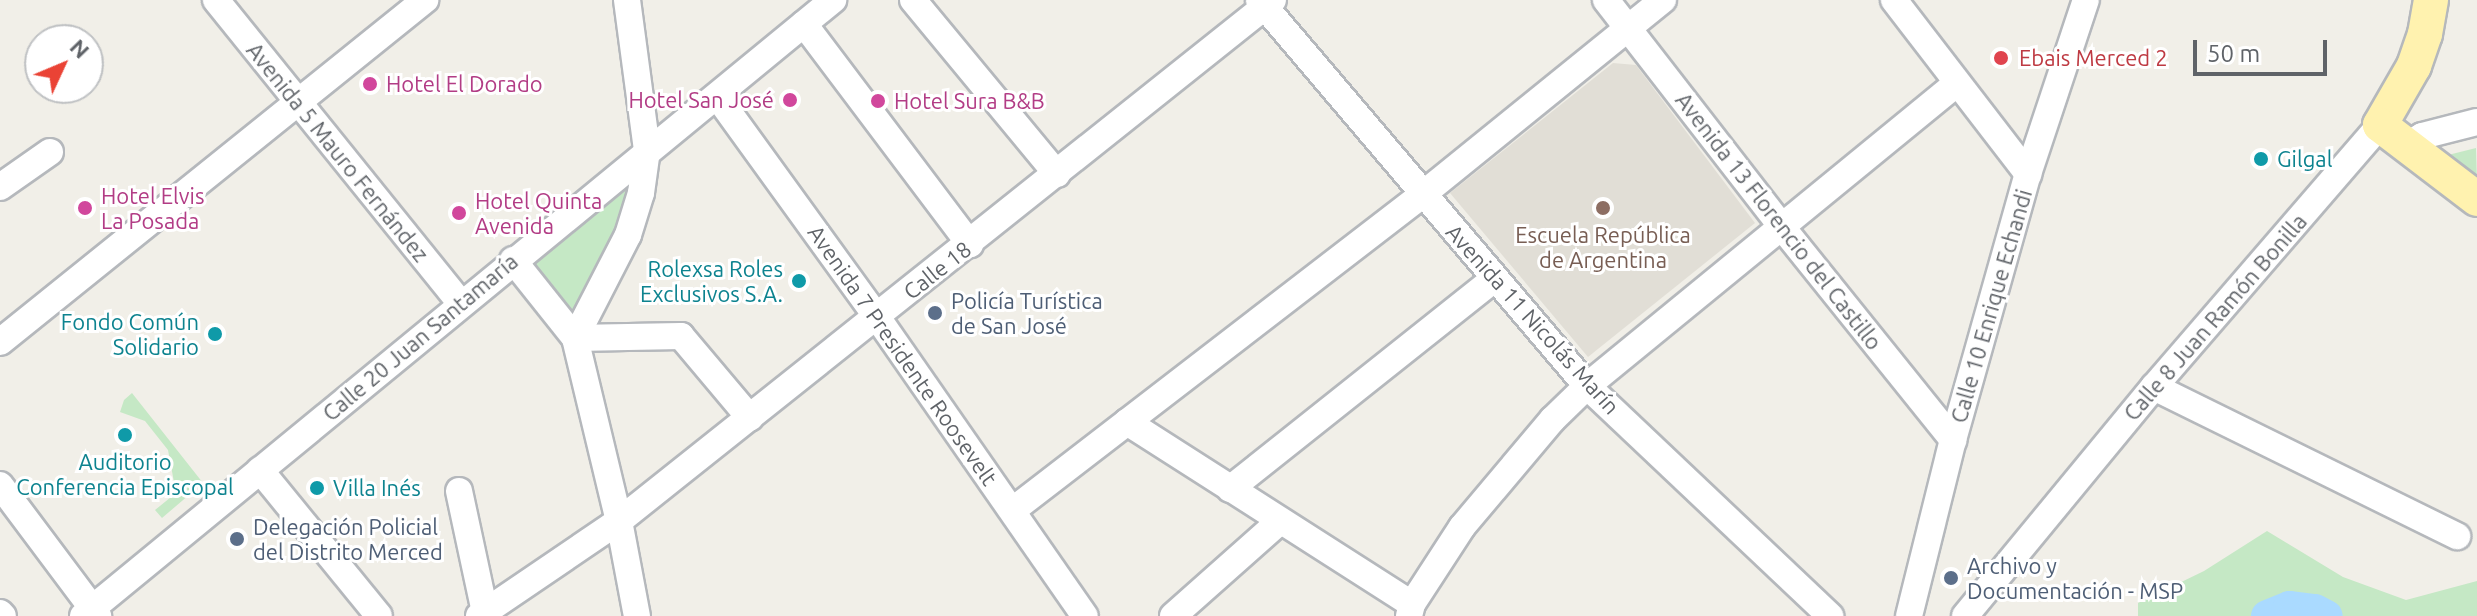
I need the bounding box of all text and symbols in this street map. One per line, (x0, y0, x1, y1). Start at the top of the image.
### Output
north arrow (24, 24, 104, 104)
scale bar (2197, 24, 2331, 74)
text: N (65, 34, 95, 63)
street label: Avenida 5 Mauro Fernández (241, 37, 435, 267)
text: 50 m (2207, 40, 2260, 67)
place label: Ebais Merced 2 (2019, 45, 2168, 71)
marker: Ebais Merced 2 (1990, 47, 2012, 69)
place label: Hotel El Dorado (386, 71, 543, 97)
marker: Hotel El Dorado (361, 75, 379, 93)
place label: Hotel San José (628, 87, 774, 113)
street label: Avenida 13 Florencio del Castillo (1670, 87, 1888, 355)
place label: Hotel Sura B&B (894, 88, 1045, 114)
marker: Hotel San José (781, 91, 799, 109)
marker: Hotel Sura B&B (869, 92, 887, 110)
place label: Gilgal (2277, 146, 2332, 172)
marker: Gilgal (2252, 150, 2270, 168)
place label: Hotel Elvis La Posada (101, 182, 204, 234)
street label: Calle 10 Enrique Echandi (1945, 186, 2037, 426)
place label: Hotel Quinta Avenida (475, 187, 602, 238)
marker: Hotel Elvis La Posada (76, 199, 94, 217)
marker: Escuela República de Argentina (1594, 199, 1612, 217)
marker: Hotel Quinta Avenida (450, 204, 468, 222)
street label: Calle 8 Juan Ramón Bonilla (2118, 208, 2312, 426)
street label: Avenida 11 Nicolás Marín (1441, 219, 1625, 419)
street label: Avenida 7 Presidente Roosevelt (803, 220, 1003, 490)
place label: Escuela República de Argentina (1515, 221, 1691, 272)
street label: Calle 18 (898, 235, 976, 305)
street label: Calle 20 Juan Santamaría (317, 248, 523, 426)
place label: Rolexsa Roles Exclusivos S.A. (640, 255, 783, 306)
marker: Rolexsa Roles Exclusivos S.A. (790, 272, 808, 290)
place label: Policía Turística de San José (951, 287, 1103, 338)
marker: Policía Turística de San José (926, 304, 944, 322)
place label: Fondo Común Solidario (61, 308, 199, 360)
marker: Fondo Común Solidario (206, 325, 224, 343)
marker: Auditorio Conferencia Episcopal (116, 426, 134, 444)
place label: Auditorio Conferencia Episcopal (16, 448, 234, 500)
place label: Villa Inés (333, 475, 421, 501)
marker: Villa Inés (308, 479, 326, 497)
place label: Delegación Policial del Distrito Merced (253, 513, 443, 564)
marker: Delegación Policial del Distrito Merced (228, 530, 246, 548)
place label: Archivo y Documentación - MSP (1967, 552, 2183, 604)
marker: Archivo y Documentación - MSP (1942, 569, 1960, 587)

